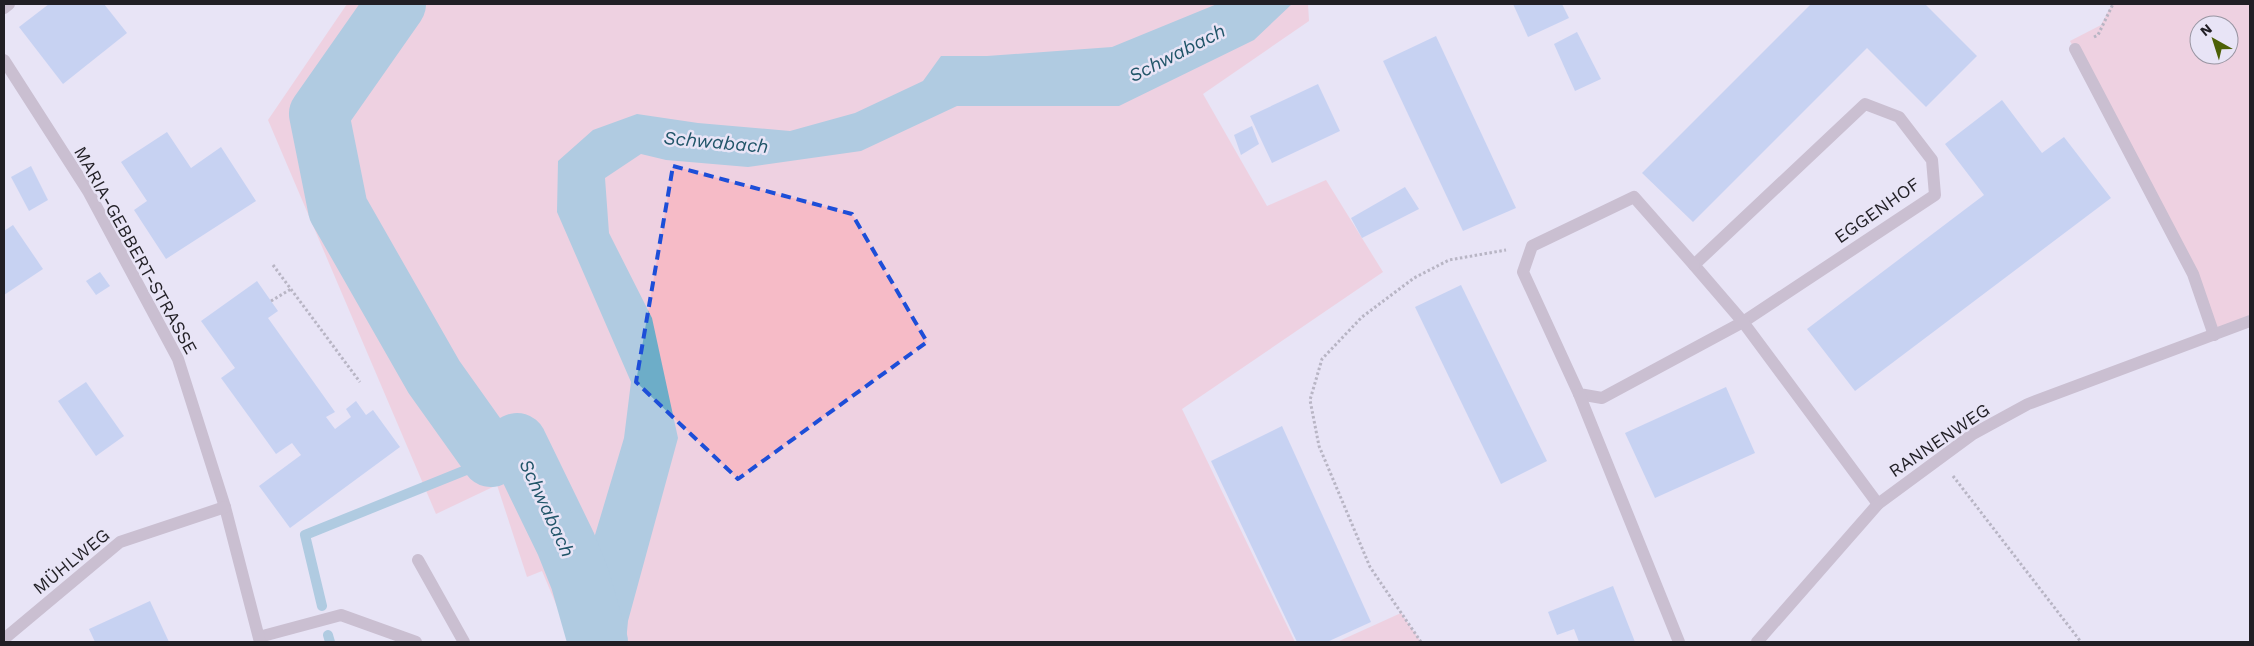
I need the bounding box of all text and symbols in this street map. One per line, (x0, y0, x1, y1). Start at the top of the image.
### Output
north arrow (2189, 15, 2239, 65)
water label: Schwabach (1125, 19, 1229, 87)
text: N (2197, 20, 2215, 39)
water label: Schwabach (662, 126, 770, 158)
street label: MARIA-GEBBERT-STRASSE (70, 142, 202, 358)
street label: EGGENHOF (1830, 173, 1924, 247)
street label: RANNENWEG (1885, 399, 1993, 481)
water label: Schwabach (514, 455, 580, 561)
street label: MÜHLWEG (28, 524, 114, 598)

